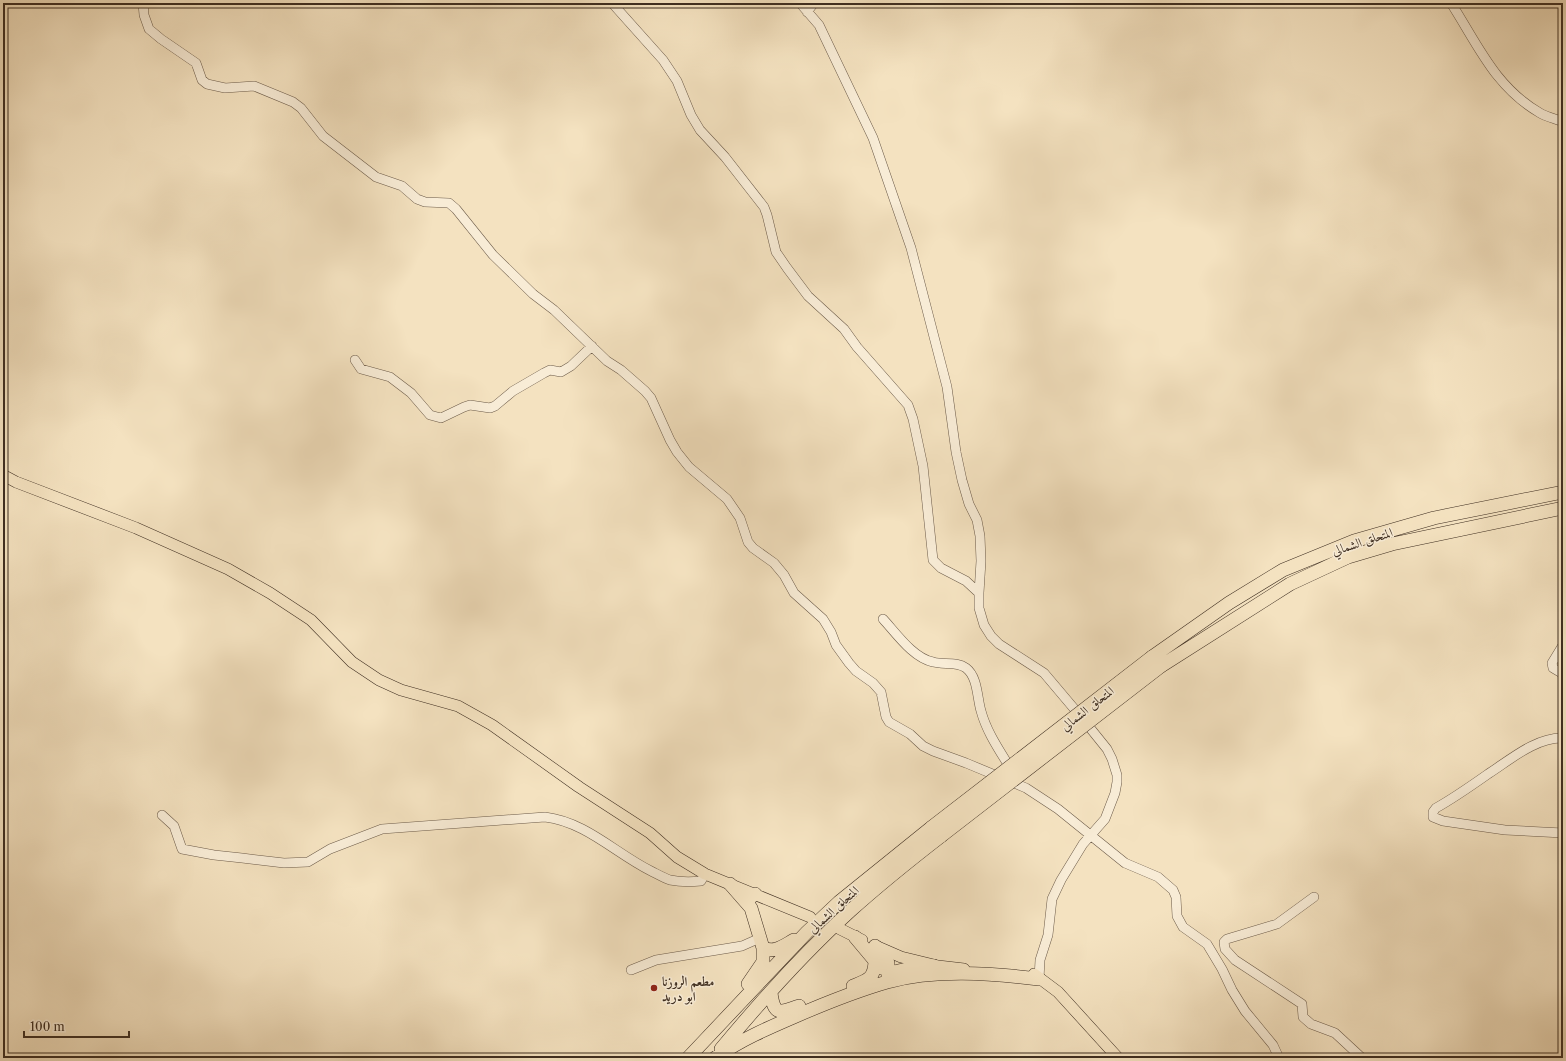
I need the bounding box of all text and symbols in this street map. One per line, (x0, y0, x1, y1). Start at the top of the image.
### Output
street label: المتحلق الشمالي (1329, 524, 1396, 562)
street label: المتحلق الشمالي (1057, 682, 1119, 737)
street label: المتحلق الشمالي (804, 882, 865, 939)
place label: مطعم الروزنا ابو دريد (662, 973, 714, 1005)
marker: مطعم الروزنا ابو دريد (649, 983, 659, 993)
scale bar (24, 1013, 129, 1039)
text: 100 m (30, 1019, 65, 1034)

